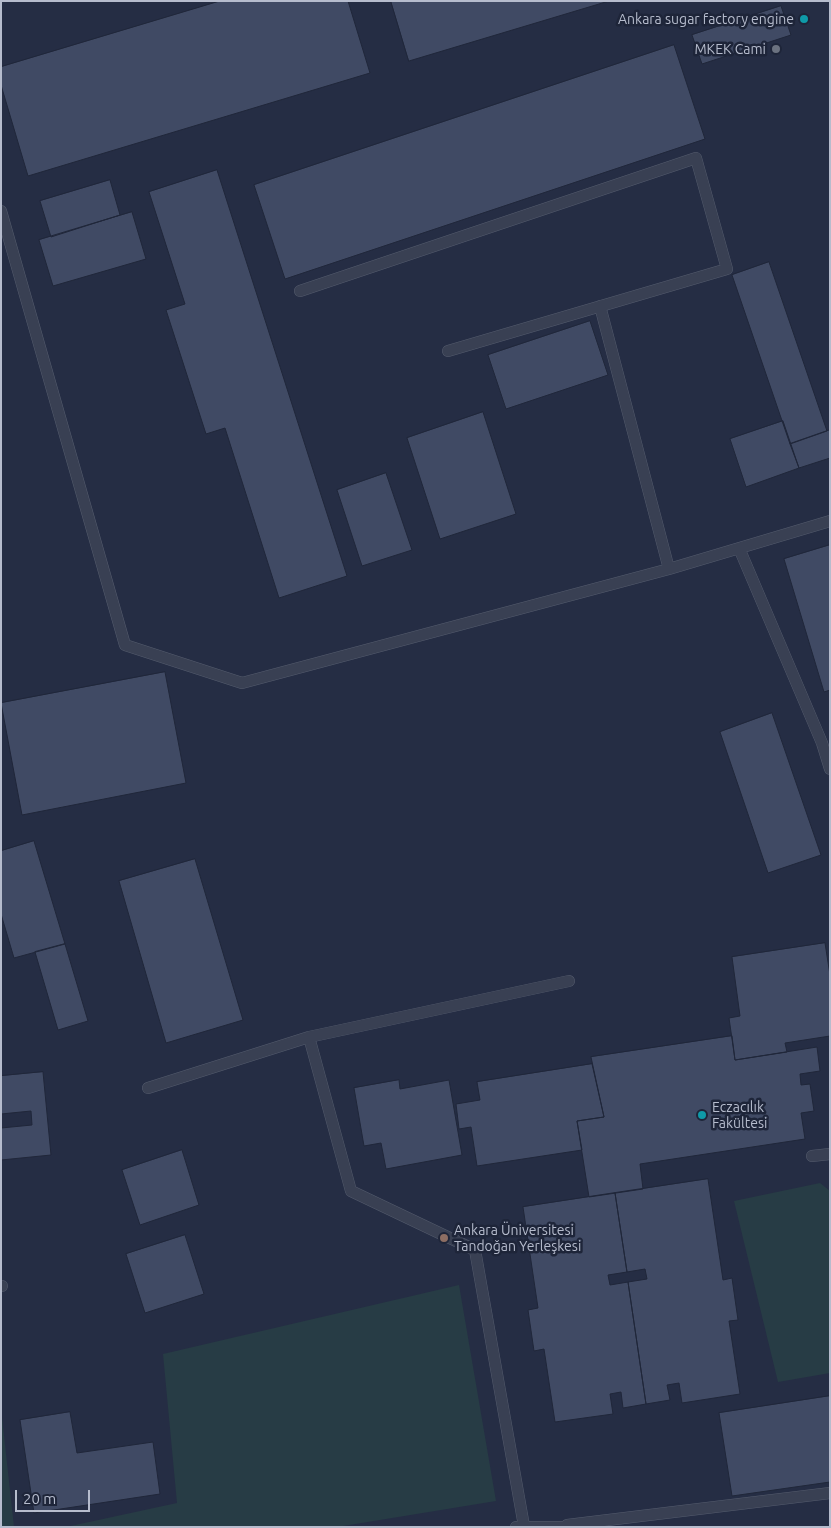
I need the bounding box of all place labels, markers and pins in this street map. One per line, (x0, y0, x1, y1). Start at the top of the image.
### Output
place label: Ankara sugar factory engine (618, 11, 794, 27)
marker: Ankara sugar factory engine (798, 13, 810, 25)
place label: MKEK Cami (694, 41, 766, 57)
marker: MKEK Cami (770, 43, 782, 55)
place label: Eczacılık Fakültesi (712, 1099, 767, 1132)
marker: Eczacılık Fakültesi (696, 1109, 708, 1121)
place label: Ankara Üniversitesi Tandoğan Yerleşkesi (454, 1222, 581, 1254)
marker: Ankara Üniversitesi Tandoğan Yerleşkesi (438, 1232, 450, 1244)

